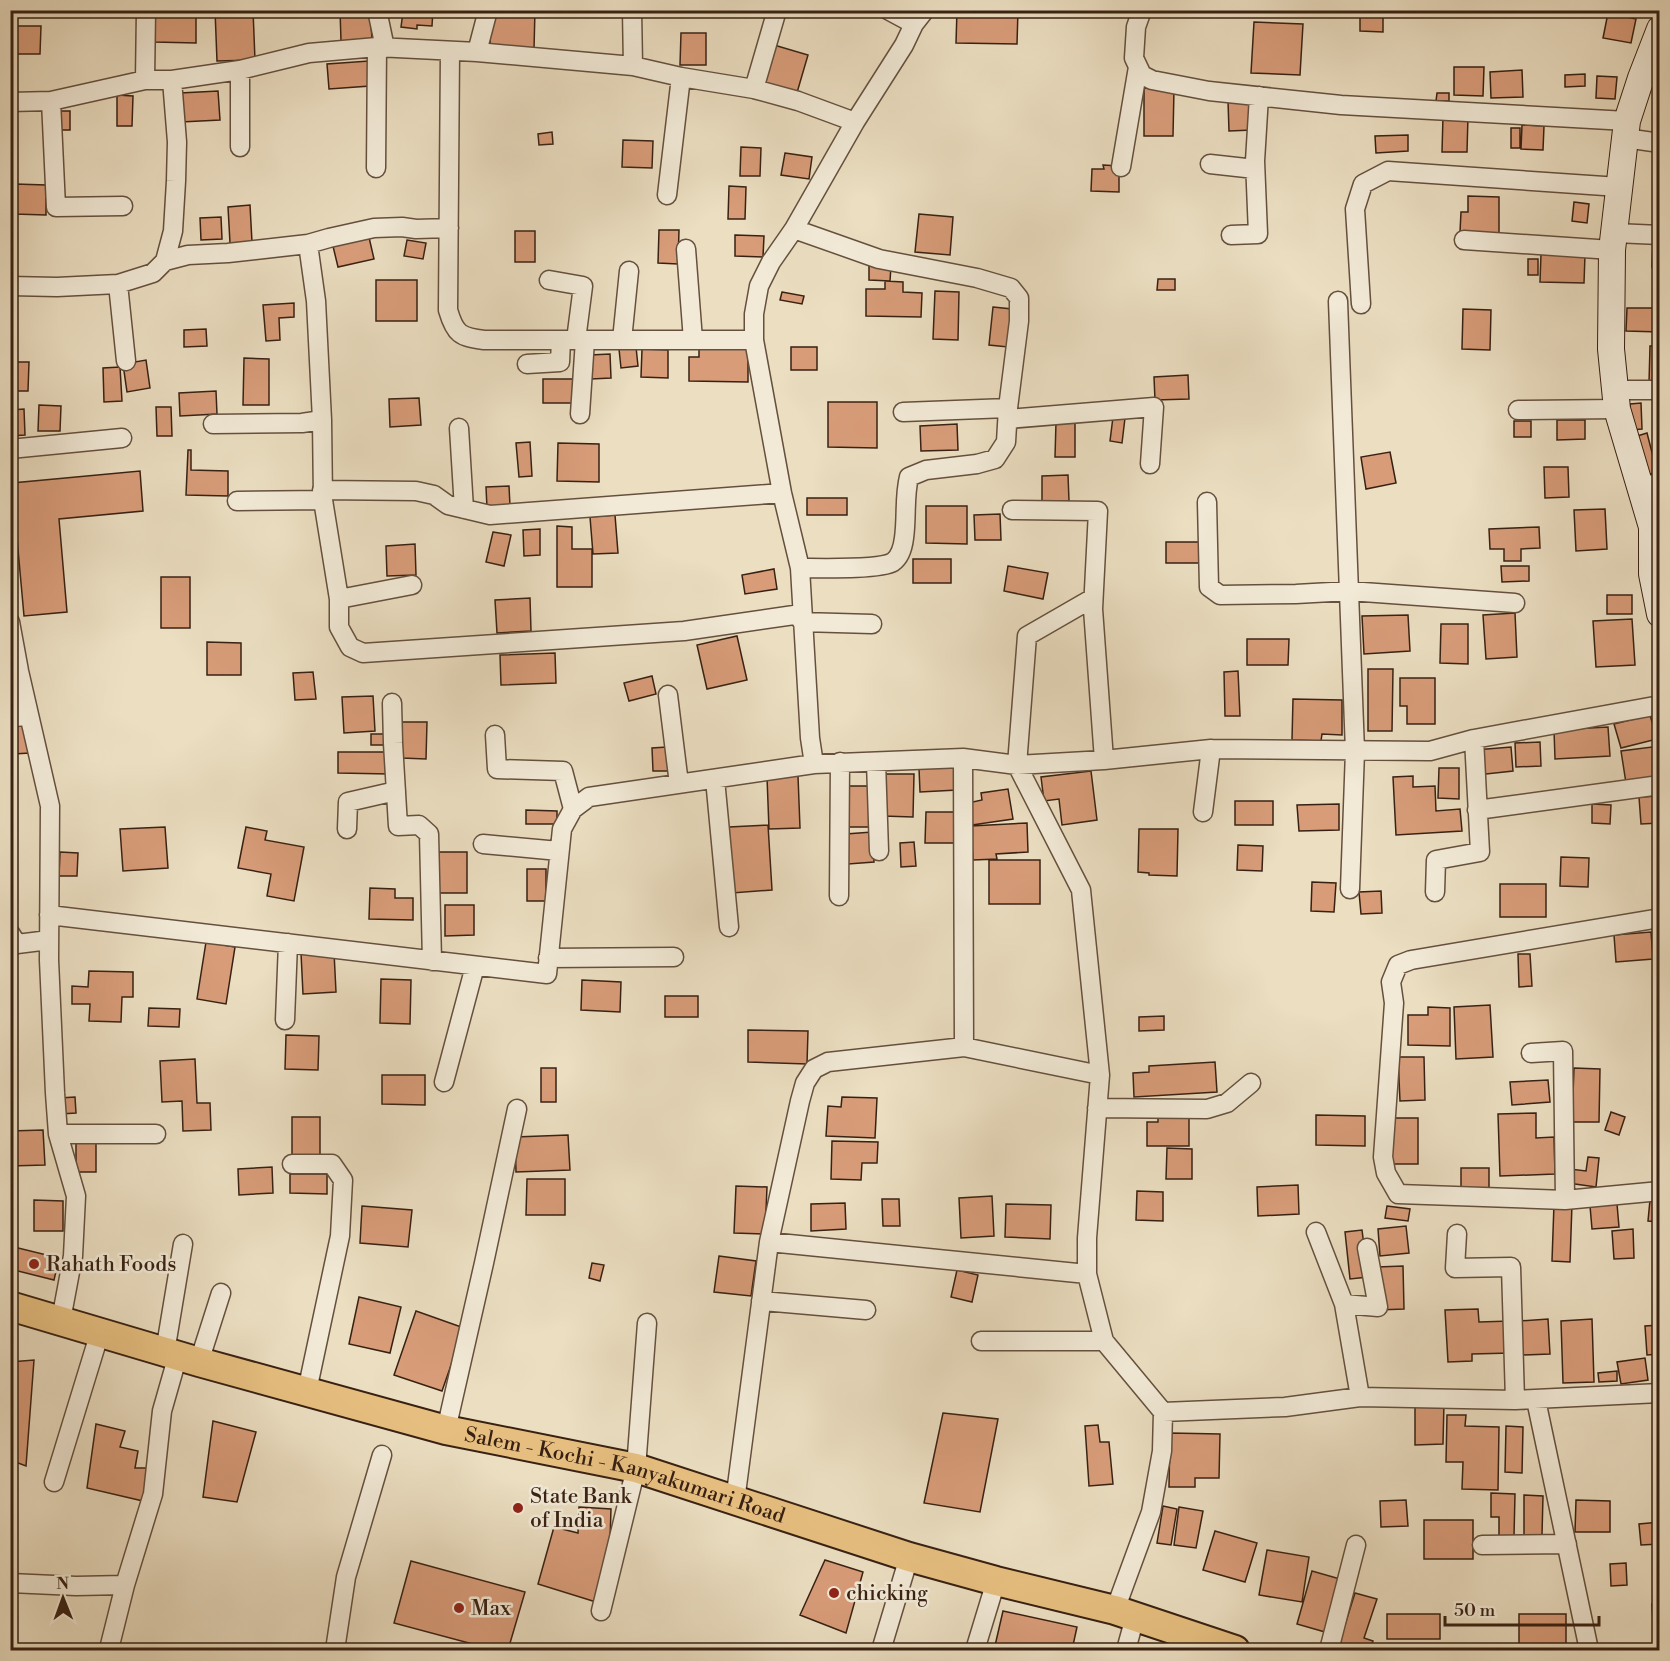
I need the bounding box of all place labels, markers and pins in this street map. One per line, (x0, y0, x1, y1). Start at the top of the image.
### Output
place label: Rahath Foods (46, 1252, 176, 1278)
marker: Rahath Foods (27, 1257, 41, 1271)
place label: State Bank of India (530, 1484, 633, 1534)
marker: State Bank of India (511, 1501, 525, 1515)
place label: chicking (846, 1581, 928, 1607)
marker: chicking (827, 1586, 841, 1600)
place label: Max (471, 1596, 511, 1622)
marker: Max (452, 1601, 466, 1615)

